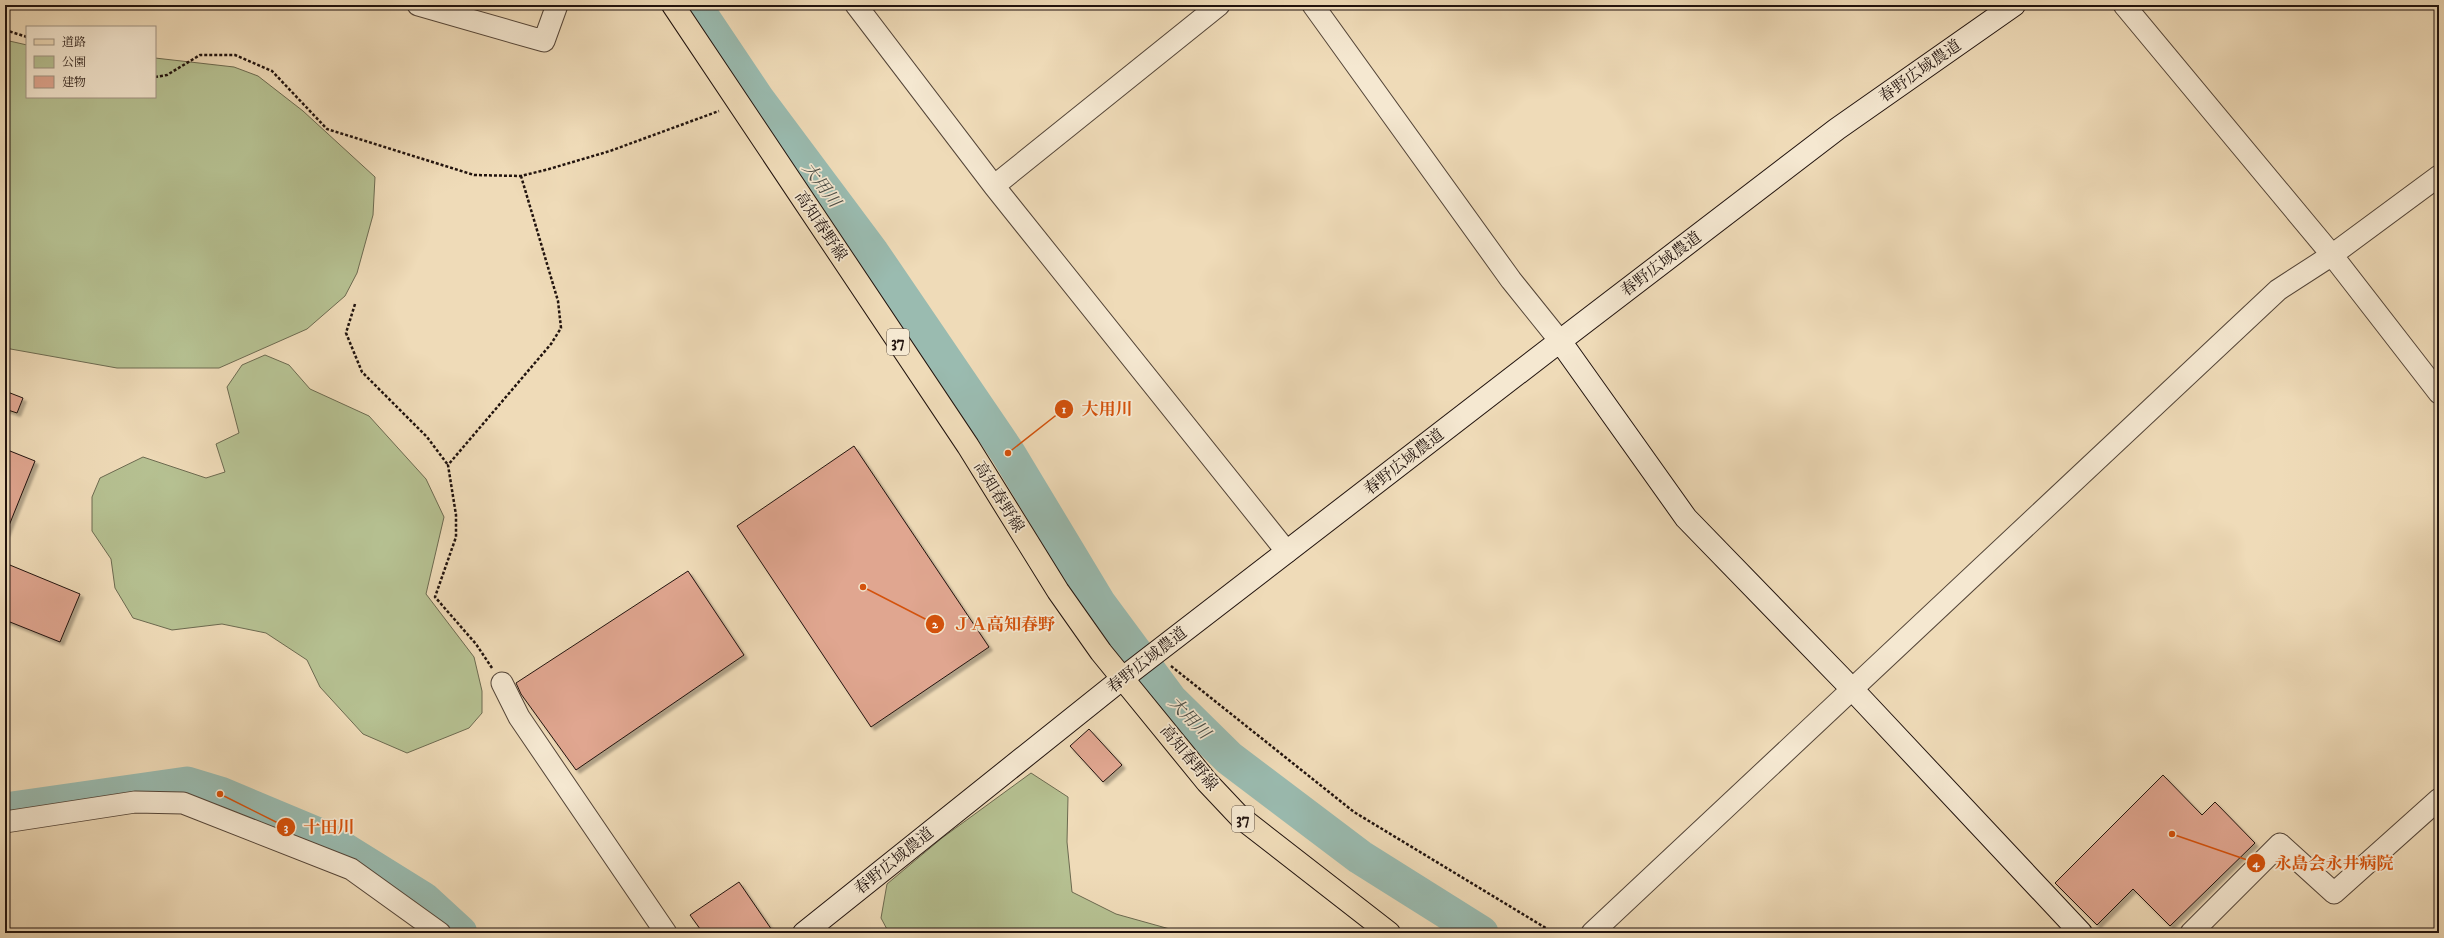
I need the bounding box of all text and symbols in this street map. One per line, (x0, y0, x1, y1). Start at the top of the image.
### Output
legend (26, 26, 156, 98)
text: 道路 (62, 35, 86, 50)
street label: 春野広域農道 (1875, 35, 1965, 107)
text: 公園 (62, 55, 86, 70)
text: 建物 (62, 75, 86, 90)
water label: 大用川 (797, 158, 846, 214)
street label: 高知春野線 (790, 187, 852, 265)
street label: 春野広域農道 (1617, 227, 1705, 301)
road number: 37 (887, 329, 909, 355)
callout: 大用川 (1054, 395, 1141, 424)
text: 大用川 (1082, 399, 1133, 421)
text: 1 (1062, 402, 1067, 417)
street label: 春野広域農道 (1360, 425, 1448, 499)
street label: 高知春野線 (969, 458, 1029, 536)
callout: ＪＡ高知春野 (925, 609, 1063, 638)
text: ＪＡ高知春野 (953, 614, 1055, 636)
text: 2 (932, 617, 939, 632)
street label: 春野広域農道 (1103, 623, 1191, 697)
water label: 大用川 (1163, 692, 1216, 745)
street label: 高知春野線 (1156, 721, 1222, 795)
road number: 37 (1232, 806, 1254, 832)
callout: 十田川 (276, 812, 363, 841)
text: 十田川 (304, 817, 355, 839)
text: 3 (284, 820, 289, 835)
street label: 春野広域農道 (850, 823, 938, 899)
callout: 永島会永井病院 (2246, 848, 2401, 877)
text: 永島会永井病院 (2275, 853, 2394, 875)
text: 4 (2252, 856, 2261, 871)

